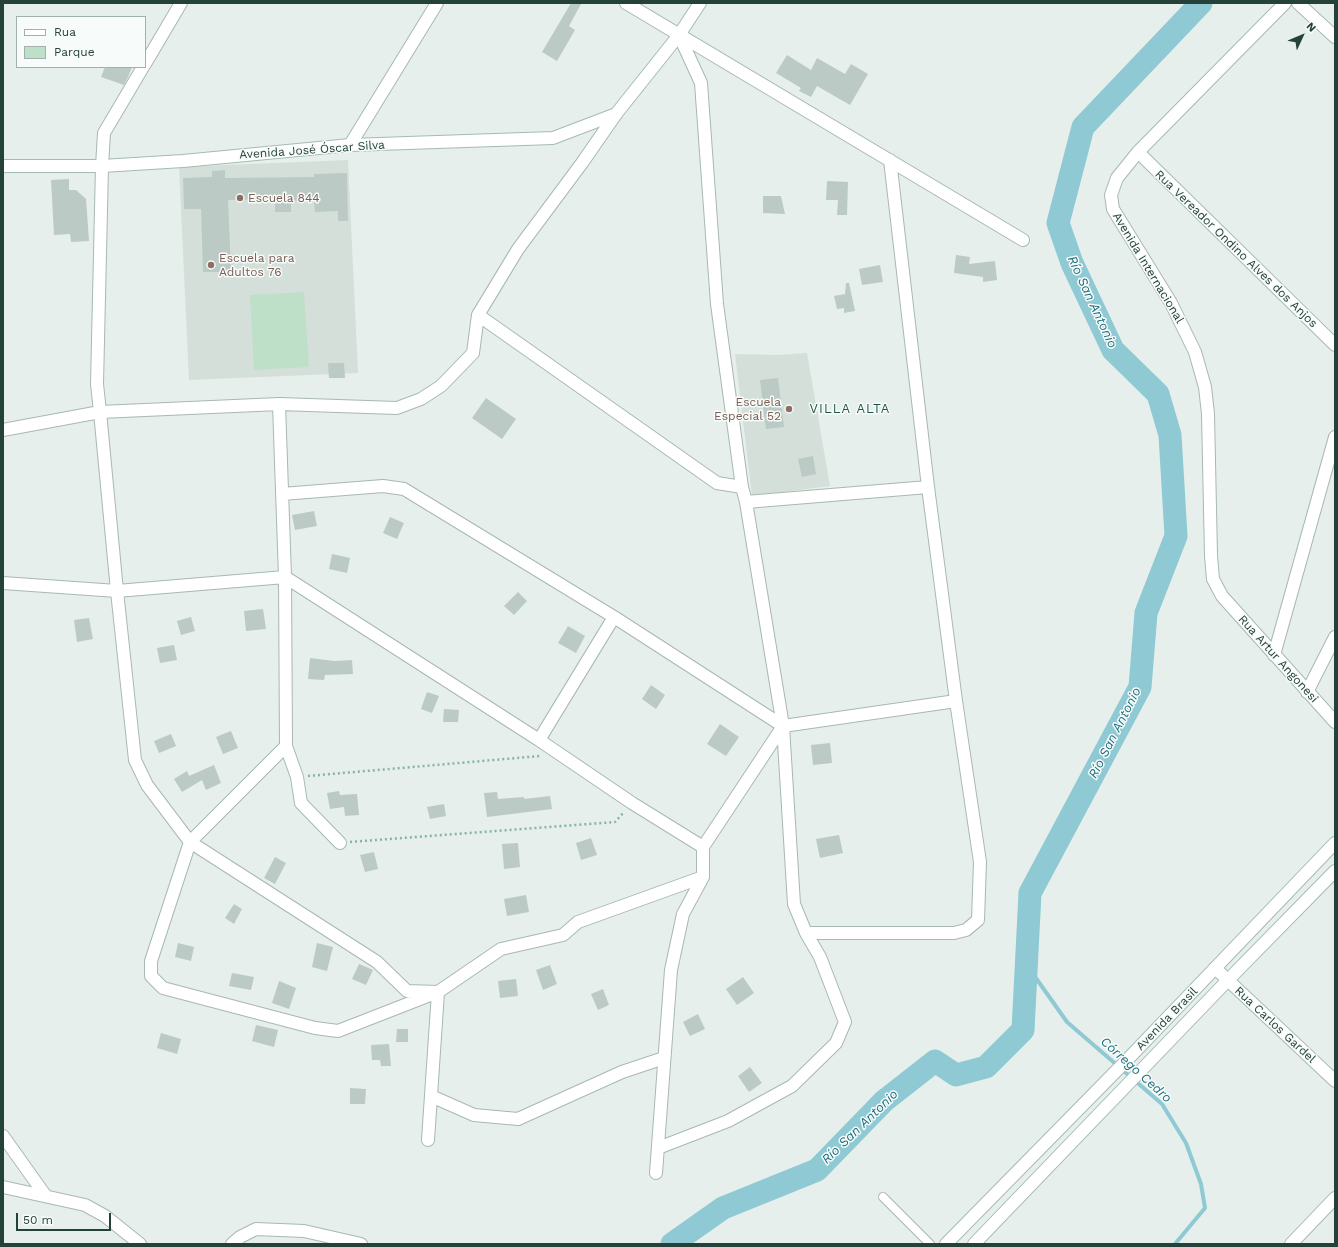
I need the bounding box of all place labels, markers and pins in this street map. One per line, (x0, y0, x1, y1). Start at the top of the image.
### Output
place label: Escuela 844 (248, 191, 320, 205)
marker: Escuela 844 (235, 193, 245, 203)
place label: Escuela para Adultos 76 (219, 251, 294, 279)
marker: Escuela para Adultos 76 (206, 260, 216, 270)
place label: Escuela Especial 52 (714, 395, 781, 423)
marker: Escuela Especial 52 (784, 404, 794, 414)

